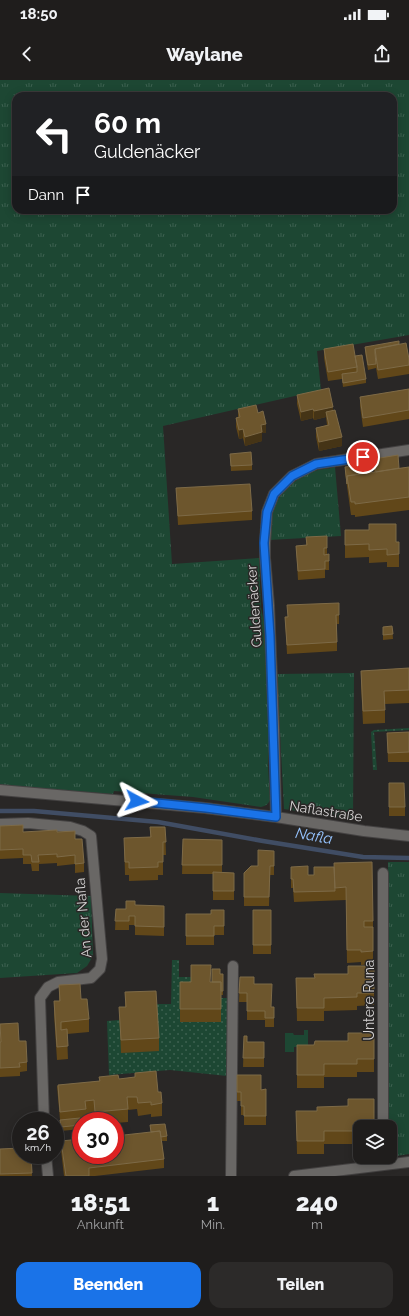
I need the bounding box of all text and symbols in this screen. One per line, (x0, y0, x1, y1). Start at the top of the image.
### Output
text: 18:50 (20, 5, 58, 23)
icon: back (16, 43, 38, 65)
icon: share (371, 43, 393, 65)
text: Waylane (166, 44, 243, 65)
text: 60 m (94, 107, 161, 140)
icon: left (28, 108, 80, 160)
text: Guldenäcker (94, 141, 200, 162)
icon: arrive (72, 184, 94, 206)
text: Dann (28, 186, 64, 204)
pin (346, 440, 380, 474)
icon: arrive (352, 446, 374, 468)
street label: Guldenäcker (243, 564, 265, 648)
position arrow (116, 780, 158, 822)
street label: Naflastraße (288, 797, 364, 825)
water label: Nafla (294, 824, 334, 848)
street label: An der Nafla (72, 877, 94, 959)
street label: Untere Runa (361, 960, 377, 1041)
speed limit sign: 30 (72, 1112, 124, 1164)
map controls (353, 1120, 397, 1164)
button: layers (353, 1120, 397, 1164)
text: 26 (26, 1121, 50, 1145)
text: km/h (25, 1142, 51, 1153)
text: 18:51 (71, 1188, 130, 1217)
text: 1 (207, 1188, 219, 1217)
text: 240 (296, 1188, 338, 1217)
text: Ankunft (77, 1217, 124, 1232)
text: Min. (201, 1217, 225, 1232)
text: m (311, 1217, 323, 1232)
button: Beenden (16, 1262, 201, 1308)
button: Teilen (209, 1262, 393, 1308)

